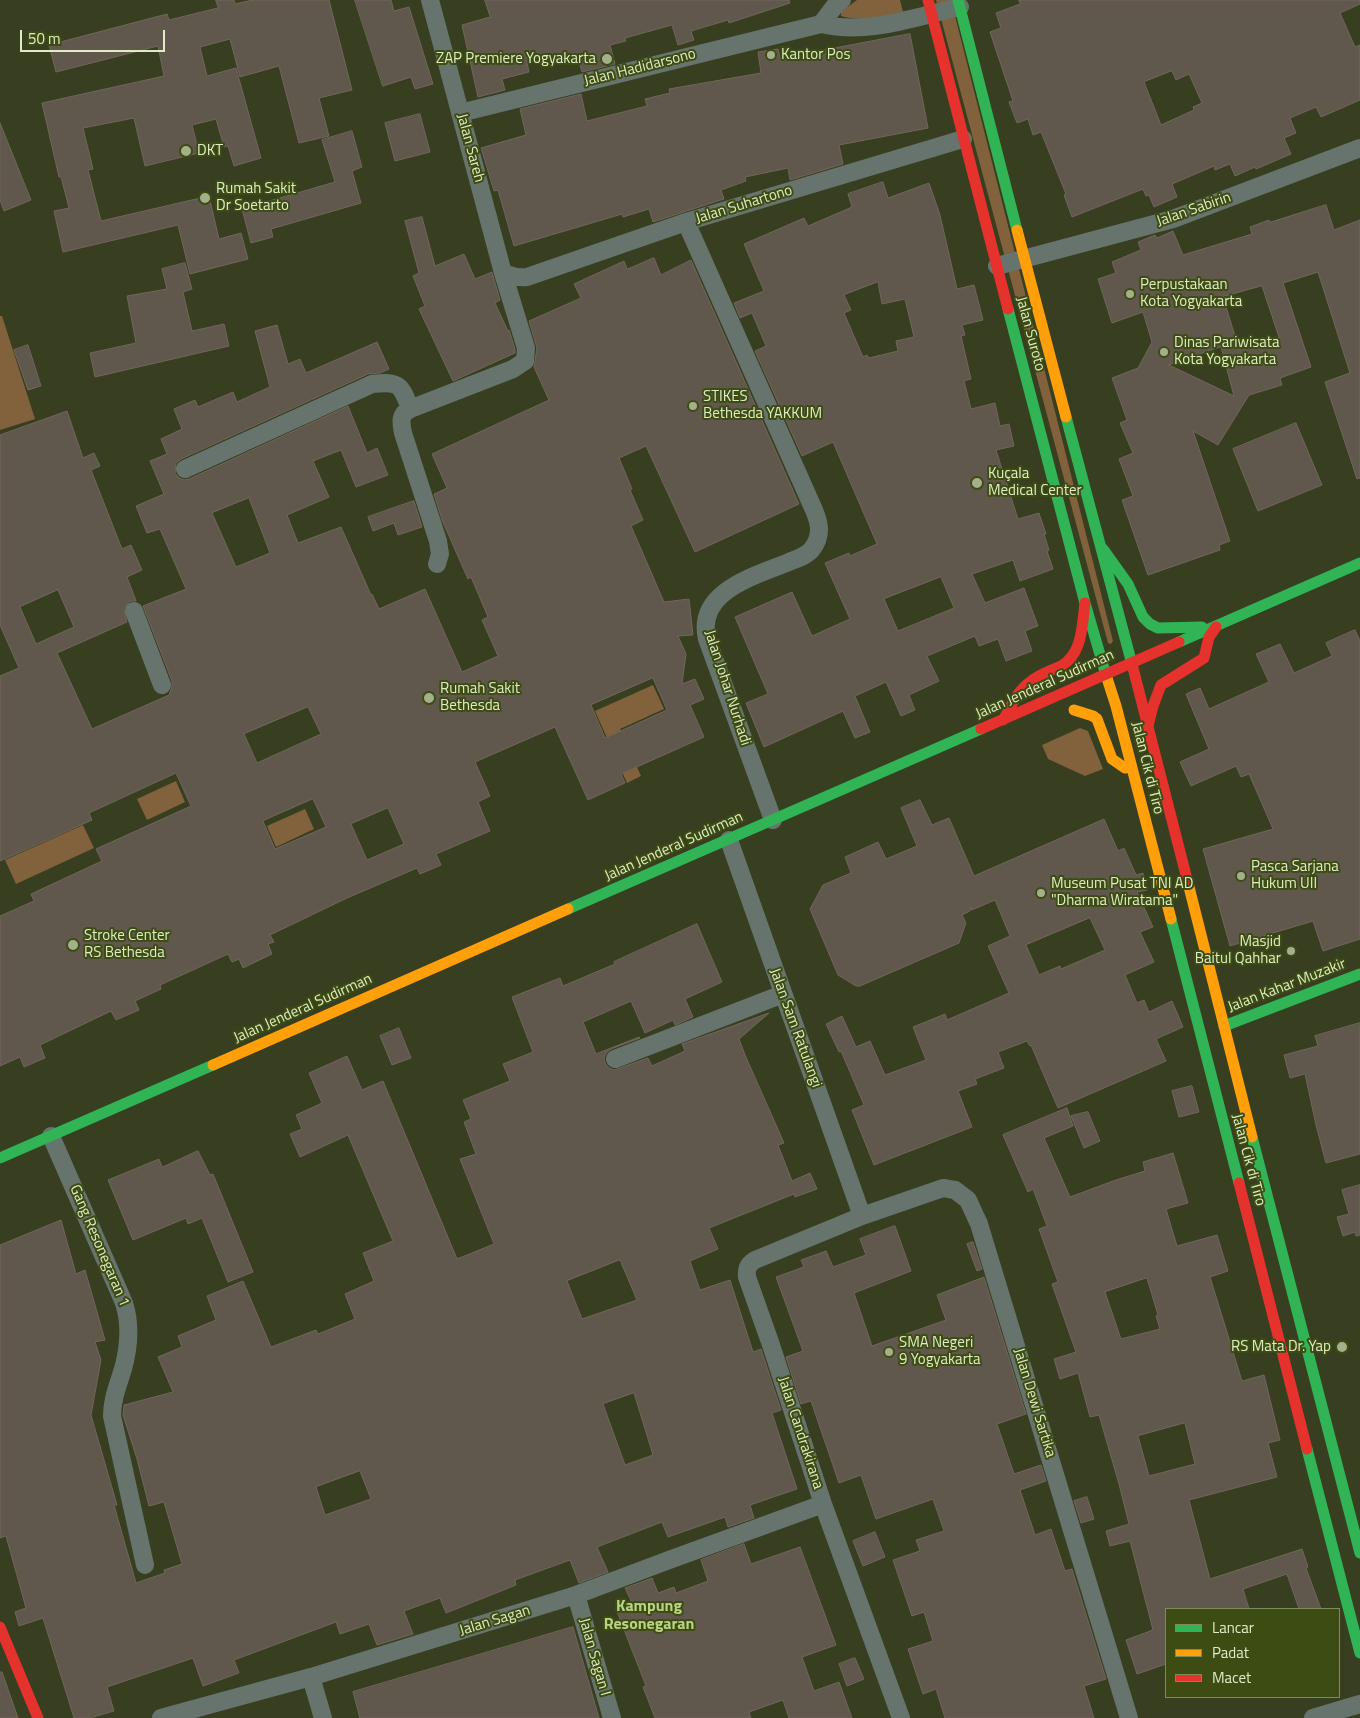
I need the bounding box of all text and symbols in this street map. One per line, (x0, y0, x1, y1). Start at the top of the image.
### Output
scale bar (22, 20, 168, 52)
text: 50 m (28, 27, 61, 50)
street label: Jalan Hadidarsono (582, 45, 698, 91)
place label: Kantor Pos (781, 46, 850, 64)
marker: Kantor Pos (765, 49, 777, 61)
place label: ZAP Premiere Yogyakarta (436, 50, 596, 68)
marker: ZAP Premiere Yogyakarta (600, 52, 614, 66)
street label: Jalan Sareh (452, 112, 488, 184)
place label: DKT (197, 142, 223, 160)
marker: DKT (179, 144, 193, 158)
place label: Rumah Sakit Dr Soetarto (216, 180, 296, 215)
street label: Jalan Suhartono (693, 182, 795, 228)
street label: Jalan Sabirin (1154, 189, 1234, 231)
marker: Rumah Sakit Dr Soetarto (198, 191, 212, 205)
place label: Perpustakaan Kota Yogyakarta (1140, 276, 1242, 311)
marker: Perpustakaan Kota Yogyakarta (1124, 288, 1136, 300)
street label: Jalan Suroto (1011, 295, 1049, 373)
place label: Dinas Pariwisata Kota Yogyakarta (1174, 334, 1280, 369)
marker: Dinas Pariwisata Kota Yogyakarta (1158, 346, 1170, 358)
place label: STIKES Bethesda YAKKUM (703, 388, 822, 423)
marker: STIKES Bethesda YAKKUM (687, 400, 699, 412)
place label: Kuçala Medical Center (988, 465, 1082, 500)
marker: Kuçala Medical Center (970, 476, 984, 490)
street label: Jalan Johar Nurhadi (700, 628, 754, 748)
street label: Jalan Jenderal Sudirman (973, 646, 1117, 724)
place label: Rumah Sakit Bethesda (440, 680, 520, 715)
marker: Rumah Sakit Bethesda (422, 691, 436, 705)
street label: Jalan Cik di Tiro (1127, 720, 1167, 816)
street label: Jalan Jenderal Sudirman (602, 808, 746, 886)
place label: Pasca Sarjana Hukum UII (1251, 858, 1339, 893)
marker: Pasca Sarjana Hukum UII (1235, 870, 1247, 882)
place label: Museum Pusat TNI AD "Dharma Wiratama" (1051, 875, 1193, 910)
marker: Museum Pusat TNI AD "Dharma Wiratama" (1035, 887, 1047, 899)
place label: Stroke Center RS Bethesda (84, 927, 170, 962)
place label: Masjid Baitul Qahhar (1195, 933, 1281, 968)
marker: Stroke Center RS Bethesda (66, 938, 80, 952)
marker: Masjid Baitul Qahhar (1285, 945, 1297, 957)
street label: Jalan Kahar Muzakir (1225, 955, 1349, 1017)
street label: Jalan Sam Ratulangi (765, 966, 825, 1090)
street label: Jalan Jenderal Sudirman (231, 970, 375, 1048)
street label: Jalan Cik di Tiro (1227, 1112, 1269, 1208)
street label: Gang Resonegaran 1 (65, 1182, 133, 1310)
place label: SMA Negeri 9 Yogyakarta (899, 1334, 981, 1369)
place label: RS Mata Dr. Yap (1231, 1338, 1331, 1356)
marker: RS Mata Dr. Yap (1335, 1340, 1349, 1354)
marker: SMA Negeri 9 Yogyakarta (883, 1346, 895, 1358)
street label: Jalan Dewi Sartika (1009, 1346, 1059, 1460)
street label: Jalan Candrakirana (773, 1374, 827, 1492)
district label: Kampung Resonegaran (604, 1597, 694, 1635)
street label: Jalan Sagan (457, 1602, 533, 1640)
legend (1165, 1608, 1340, 1698)
street label: Jalan Sagan I (574, 1616, 614, 1698)
text: Lancar (1212, 1616, 1254, 1639)
text: Padat (1212, 1641, 1249, 1664)
text: Macet (1212, 1666, 1251, 1689)

